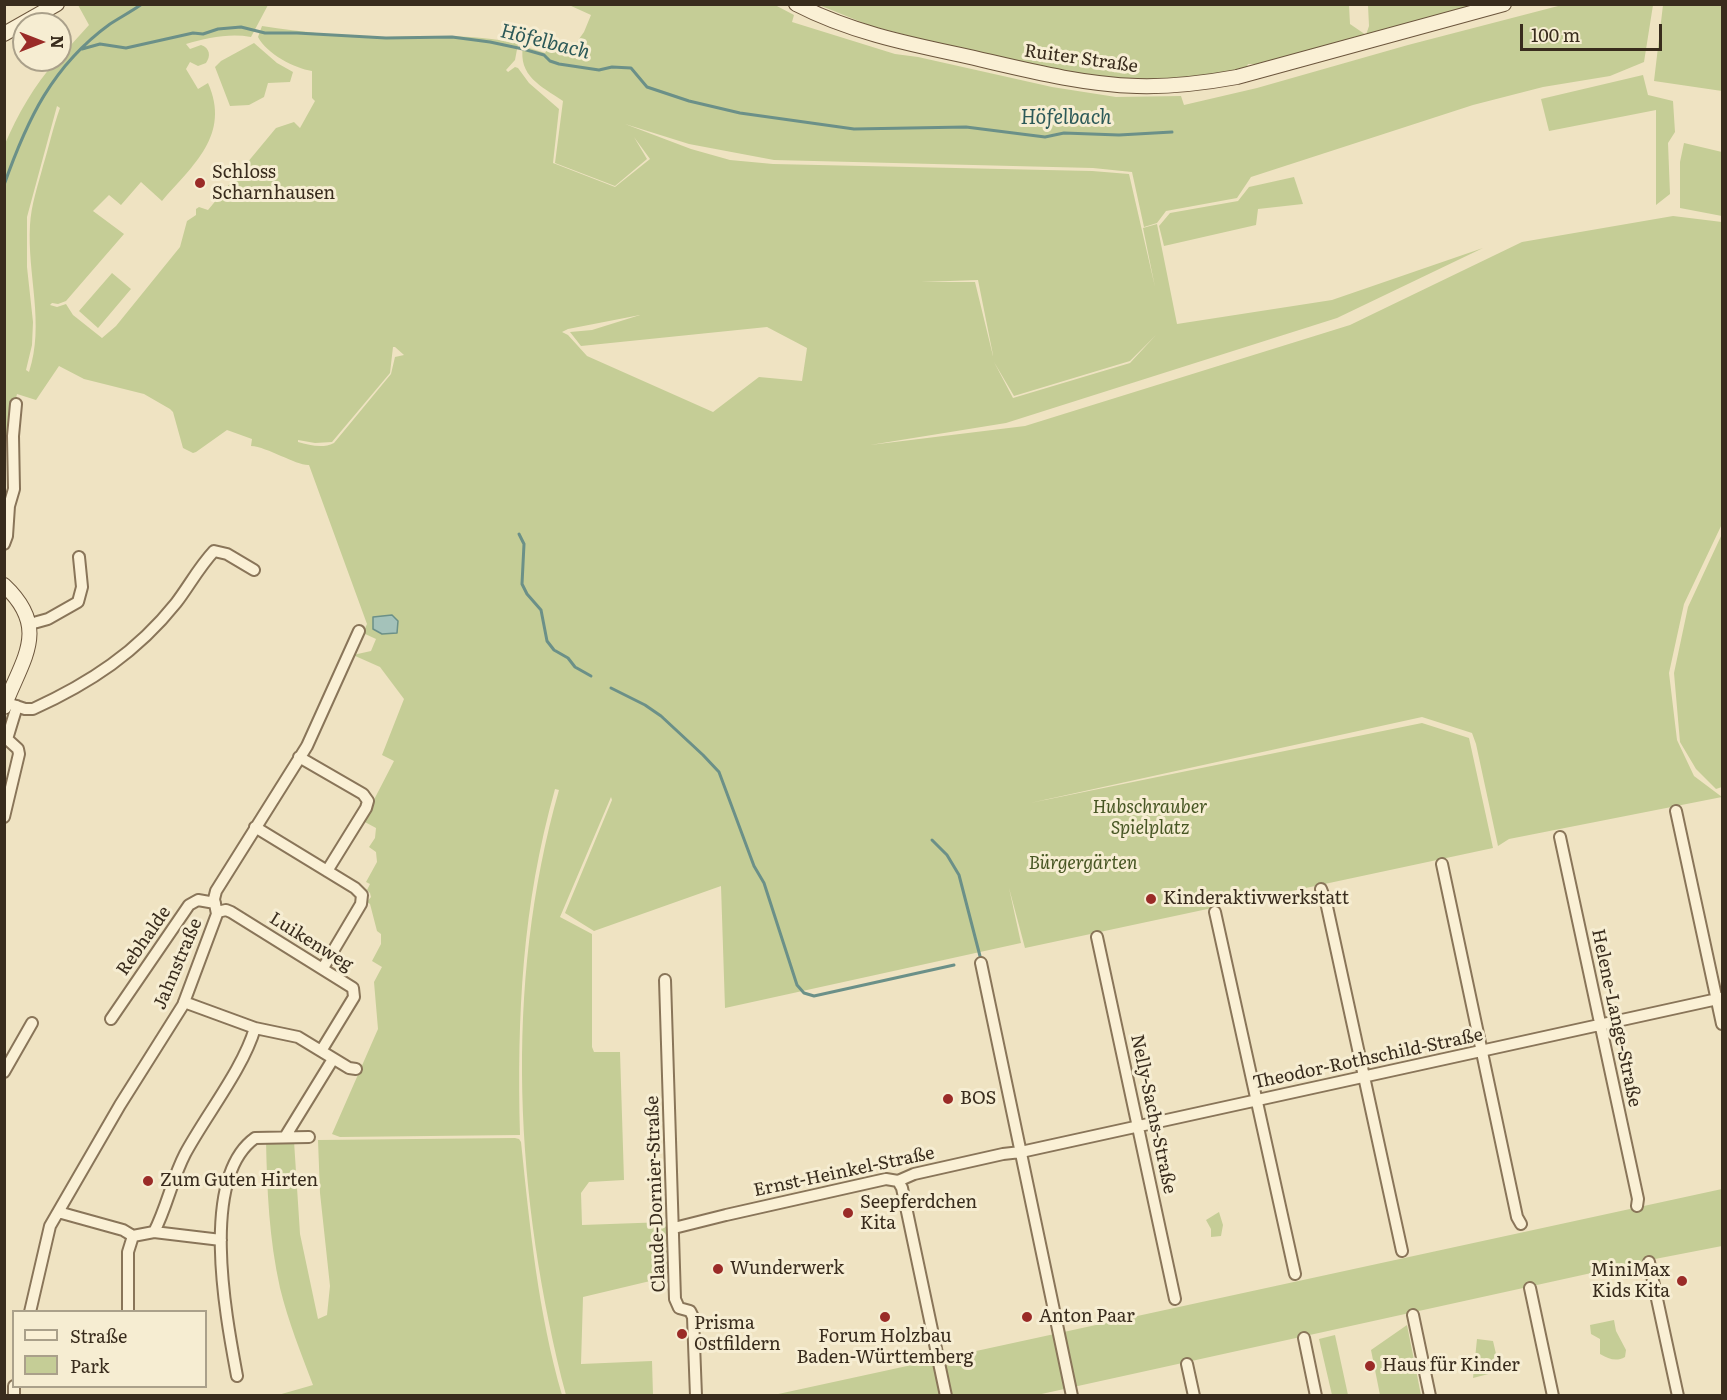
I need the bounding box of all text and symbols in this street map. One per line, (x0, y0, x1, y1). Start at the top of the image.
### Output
north arrow (12, 12, 72, 72)
scale bar (1523, 12, 1666, 50)
water label: Höfelbach (498, 19, 592, 65)
text: 100 m (1531, 21, 1580, 48)
text: N (46, 35, 70, 49)
street label: Ruiter Straße (1023, 40, 1139, 78)
water label: Höfelbach (1020, 106, 1112, 130)
place label: Schloss Scharnhausen (212, 162, 335, 204)
marker: Schloss Scharnhausen (193, 176, 207, 190)
park label: Hubschrauber Spielplatz (1092, 797, 1208, 840)
park label: Bürgergärten (1029, 853, 1137, 875)
place label: Kinderaktivwerkstatt (1163, 888, 1349, 910)
marker: Kinderaktivwerkstatt (1144, 892, 1158, 906)
street label: Rebhalde (112, 902, 176, 980)
street label: Luikenweg (265, 908, 357, 976)
street label: Jahnstraße (149, 915, 207, 1013)
street label: Helene-Lange-Straße (1587, 927, 1645, 1109)
street label: Theodor-Rothschild-Straße (1251, 1024, 1485, 1094)
street label: Nelly-Sachs-Straße (1126, 1032, 1180, 1196)
place label: BOS (960, 1088, 996, 1110)
marker: BOS (941, 1092, 955, 1106)
street label: Claude-Dornier-Straße (642, 1095, 670, 1293)
street label: Ernst-Heinkel-Straße (752, 1142, 936, 1202)
place label: Zum Guten Hirten (160, 1170, 318, 1192)
marker: Zum Guten Hirten (141, 1174, 155, 1188)
place label: Seepferdchen Kita (860, 1192, 977, 1234)
marker: Seepferdchen Kita (841, 1206, 855, 1220)
place label: Wunderwerk (730, 1258, 844, 1280)
place label: MiniMax Kids Kita (1591, 1260, 1670, 1302)
marker: Wunderwerk (711, 1262, 725, 1276)
marker: MiniMax Kids Kita (1675, 1274, 1689, 1288)
place label: Anton Paar (1039, 1306, 1135, 1328)
legend (12, 1310, 207, 1388)
marker: Forum Holzbau Baden-Württemberg (878, 1310, 892, 1324)
marker: Anton Paar (1020, 1310, 1034, 1324)
place label: Prisma Ostfildern (694, 1313, 781, 1356)
text: Straße (70, 1322, 127, 1349)
place label: Forum Holzbau Baden-Württemberg (796, 1326, 974, 1368)
marker: Prisma Ostfildern (675, 1327, 689, 1341)
text: Park (70, 1352, 109, 1379)
place label: Haus für Kinder (1382, 1355, 1520, 1377)
marker: Haus für Kinder (1363, 1359, 1377, 1373)

